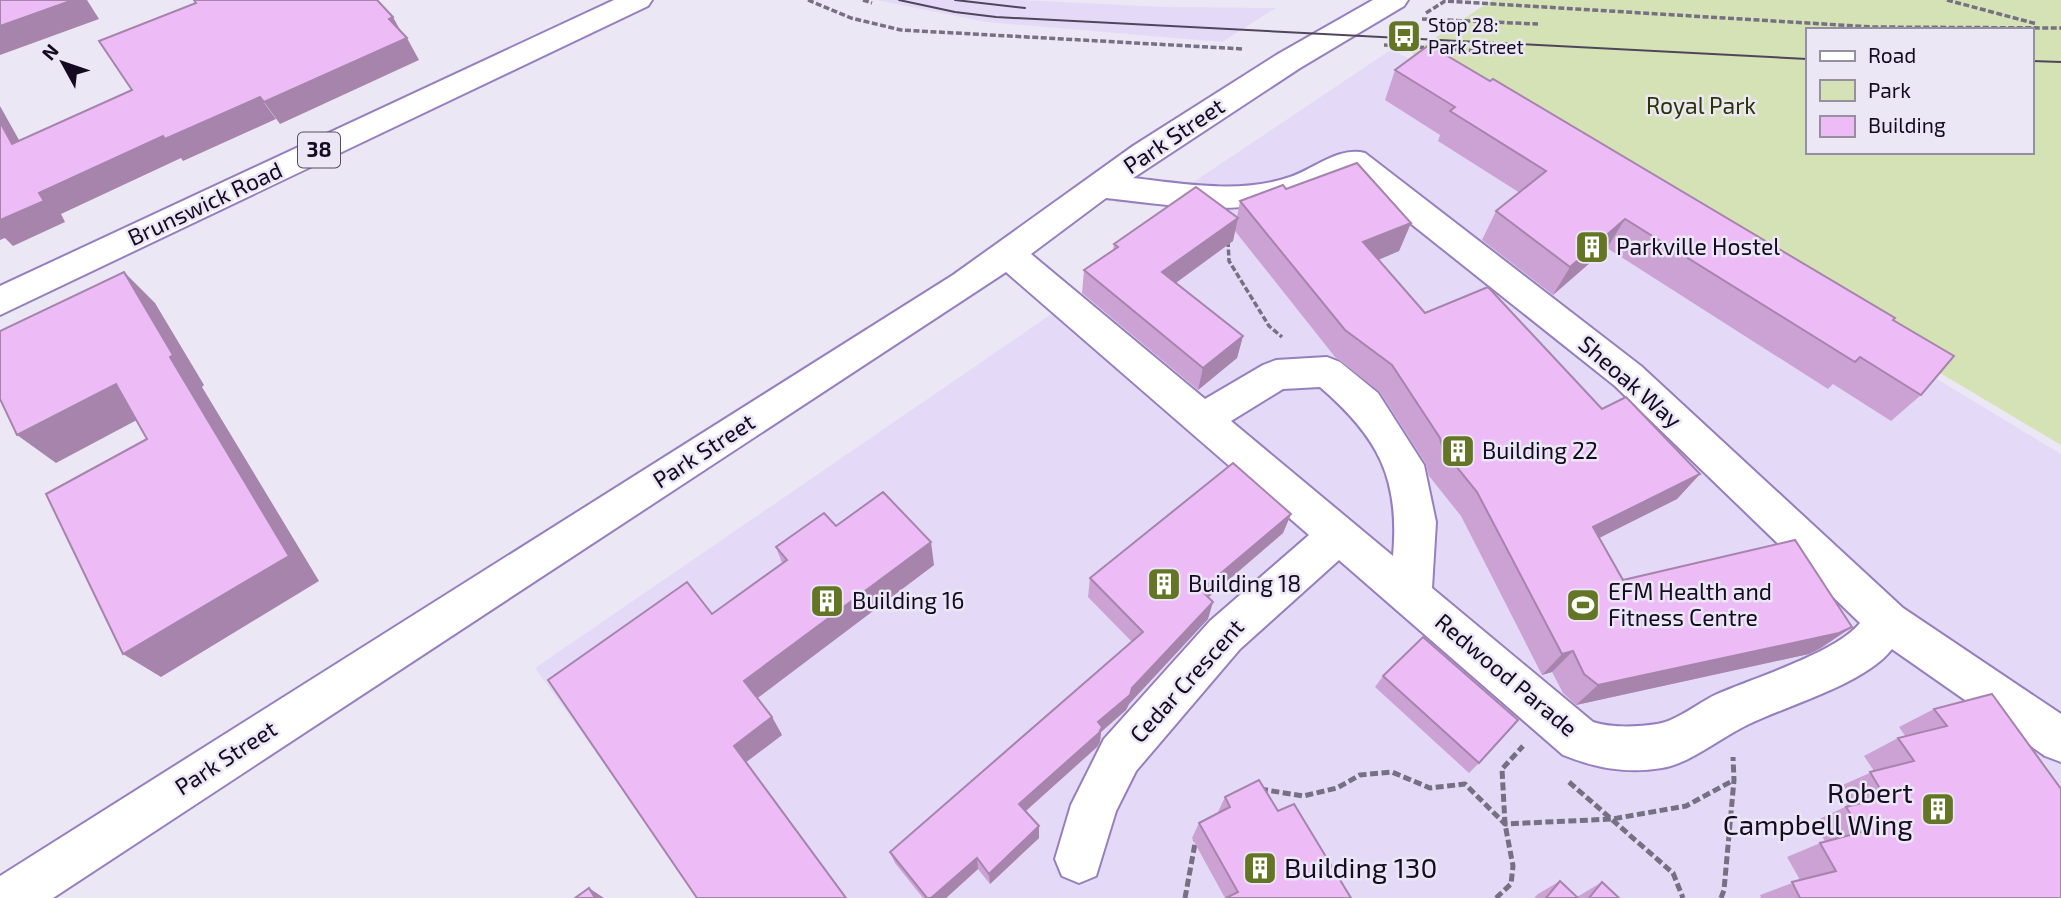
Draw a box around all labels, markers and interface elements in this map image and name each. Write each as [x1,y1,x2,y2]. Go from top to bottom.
place label: Stop 28: Park Street [1428,13,1524,58]
bus stop icon: Stop 28: Park Street [1385,17,1423,55]
north arrow [28,28,98,98]
legend [1806,28,2033,154]
text: N [36,39,63,64]
text: Road [1868,42,1916,67]
text: Park [1868,77,1911,102]
street label: Park Street [1118,91,1229,179]
park label: Royal Park [1646,91,1756,119]
text: Building [1868,112,1946,137]
road number: 38 [298,132,340,168]
street label: Brunswick Road [123,155,286,251]
building icon: Parkville Hostel [1573,228,1611,266]
place label: Parkville Hostel [1616,232,1780,260]
street label: Sheoak Way [1574,329,1688,433]
street label: Park Street [647,407,760,493]
building icon: Building 22 [1439,432,1477,470]
place label: Building 22 [1482,436,1598,464]
building icon: Building 18 [1145,565,1183,603]
place label: Building 18 [1188,569,1301,597]
place label: EFM Health and Fitness Centre [1608,577,1772,631]
building icon: Building 16 [808,582,846,620]
place label: Building 16 [852,586,964,614]
sports icon: EFM Health and Fitness Centre [1564,586,1602,624]
street label: Redwood Parade [1430,607,1583,742]
street label: Cedar Crescent [1123,613,1249,748]
street label: Park Street [169,714,282,800]
place label: Robert Campbell Wing [1723,775,1913,841]
building icon: Robert Campbell Wing [1919,790,1957,828]
building icon: Building 130 [1241,849,1279,887]
place label: Building 130 [1284,850,1437,884]

